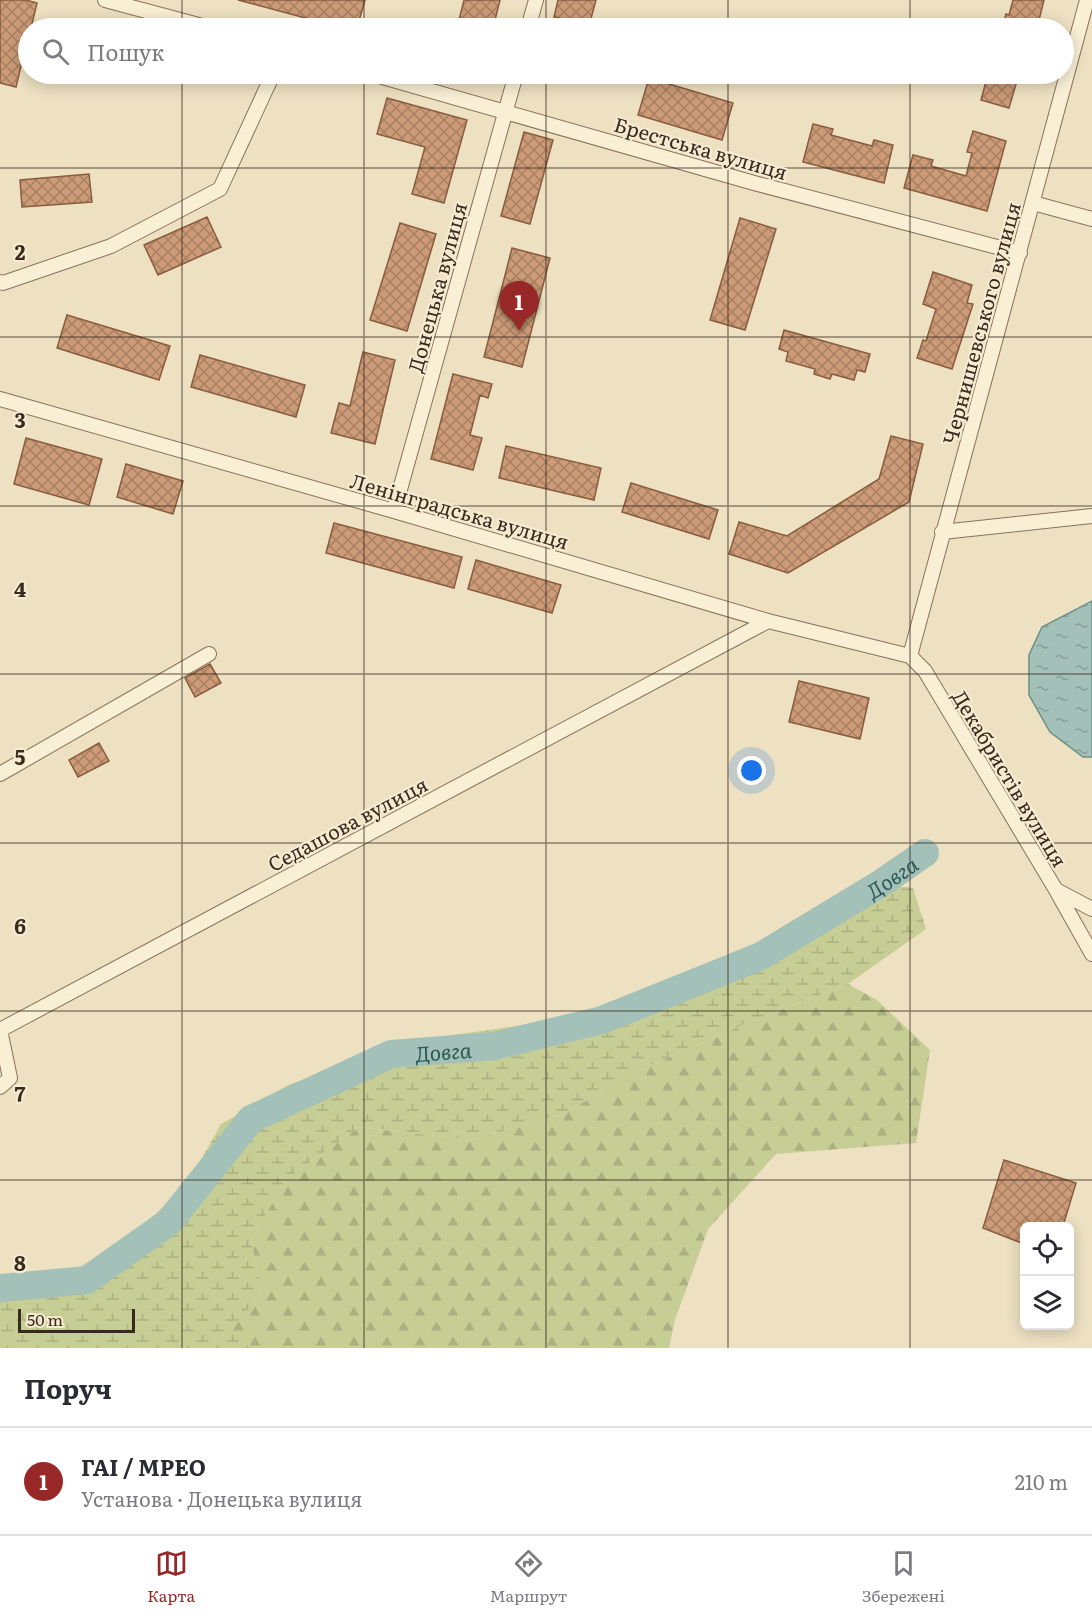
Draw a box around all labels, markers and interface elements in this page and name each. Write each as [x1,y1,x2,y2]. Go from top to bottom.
search box [18,18,1074,84]
icon: search [39,35,72,68]
text: Пошук [87,35,164,68]
street label: Брестська вулиця [611,108,791,186]
street label: Донецька вулиця [399,199,473,375]
street label: Чернишевського вулиця [933,199,1027,447]
text: 2 [15,236,26,266]
pin: 1 [500,282,538,331]
text: 3 [14,404,26,434]
street label: Ленінградська вулиця [347,464,573,556]
text: 4 [14,573,26,603]
street label: Декабристів вулиця [946,684,1076,872]
text: 5 [15,741,26,771]
your location [737,756,766,785]
street label: Седашова вулиця [262,768,432,878]
water label: Довга [859,848,923,905]
text: 6 [14,910,26,940]
water label: Довга [413,1032,473,1068]
text: 7 [15,1078,26,1108]
map controls [1020,1222,1074,1330]
button: locate [1020,1222,1074,1276]
text: 8 [14,1247,26,1277]
button: layers [1020,1276,1074,1330]
scale bar [18,1306,135,1334]
text: 50 m [27,1307,63,1331]
text: Поруч [24,1368,112,1407]
text: ГАІ / МРЕО [81,1450,206,1483]
text: 1 [39,1466,48,1496]
text: 210 m [1015,1466,1068,1496]
text: Установа · Донецька вулиця [81,1483,362,1513]
tab: Карта [147,1547,195,1607]
tab: Маршрут [490,1547,567,1607]
tab: Збережені [862,1547,945,1607]

